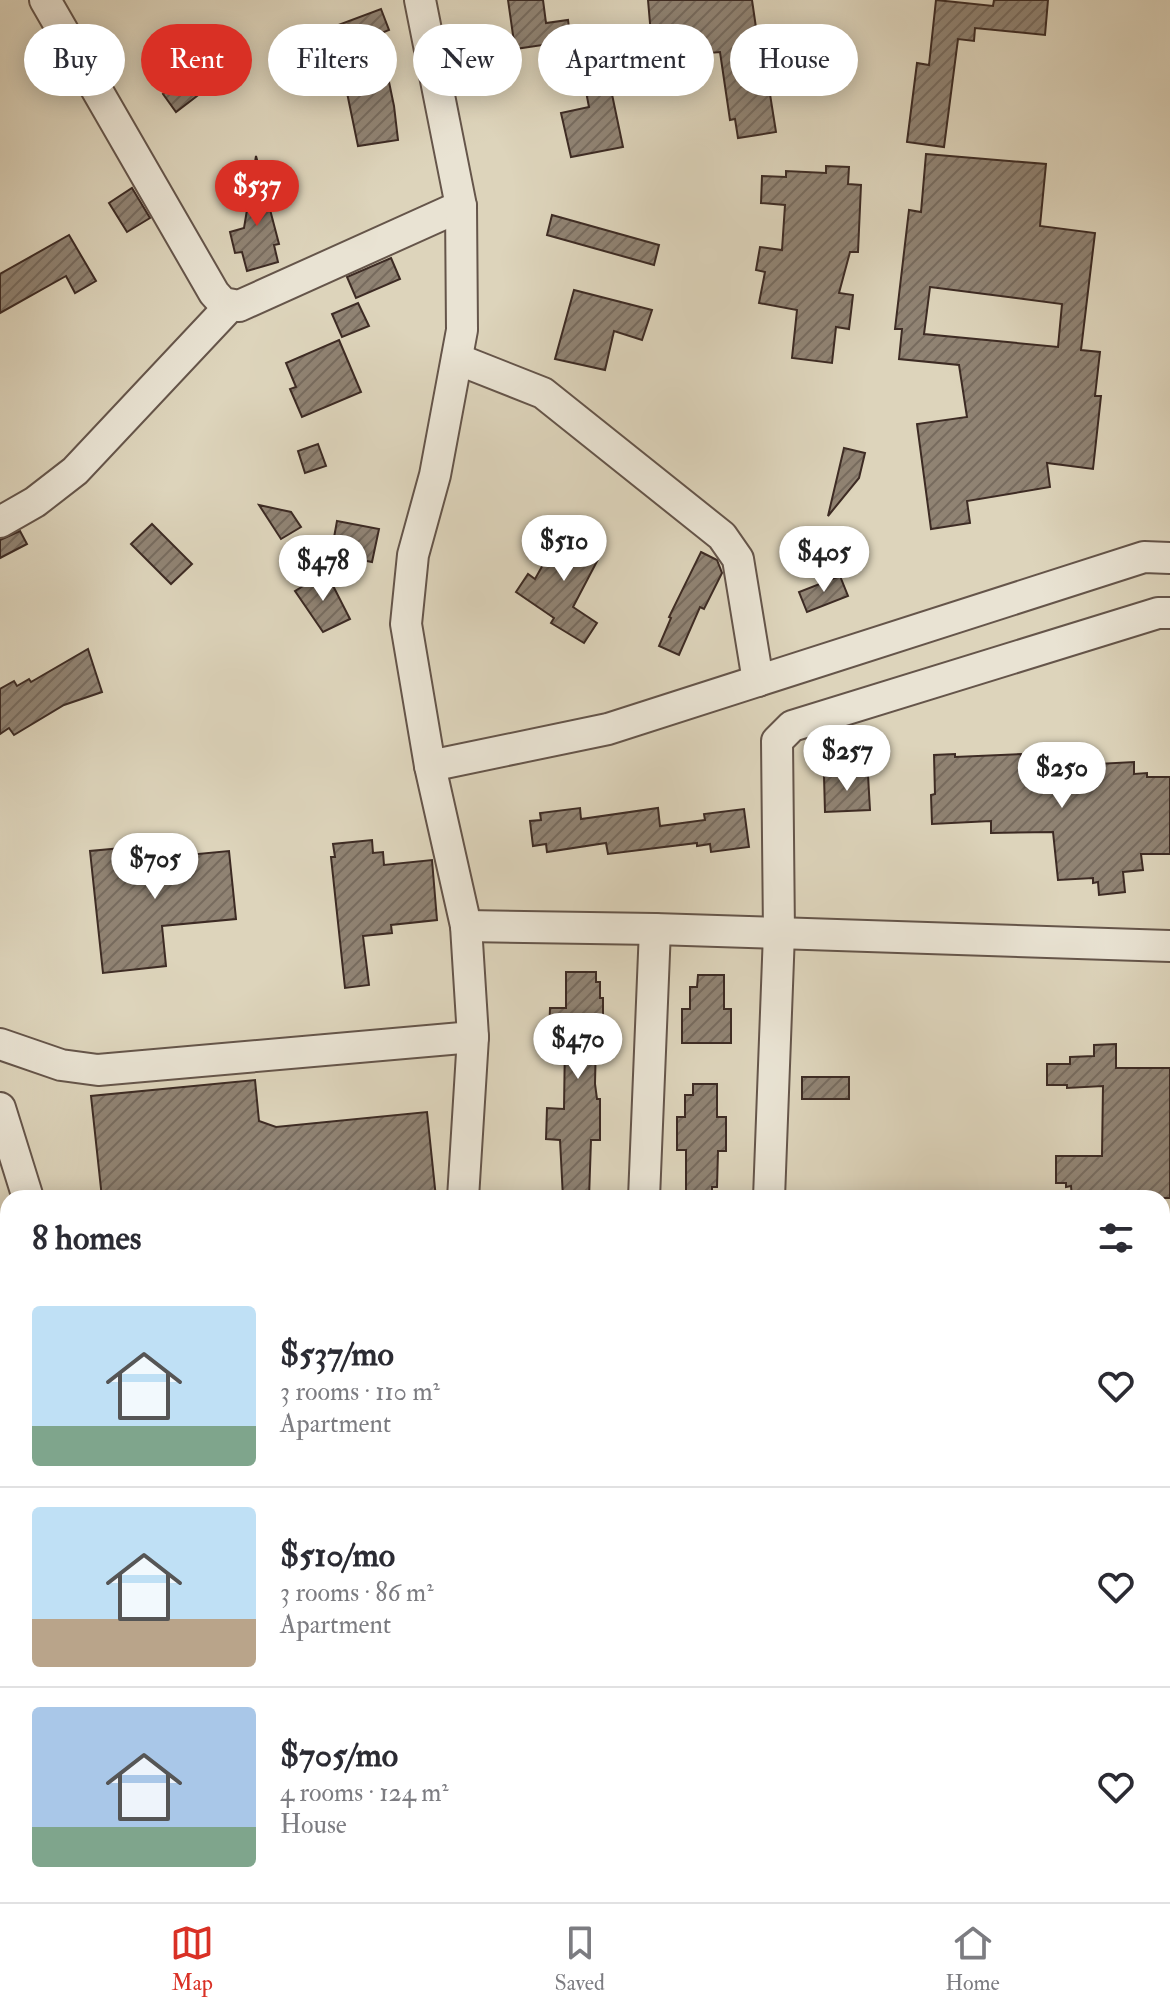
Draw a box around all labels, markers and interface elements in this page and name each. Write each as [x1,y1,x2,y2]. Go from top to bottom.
chip: Buy [24,24,125,96]
chip: Rent [141,24,252,96]
chip: Filters [268,24,397,96]
chip: New [413,24,522,96]
chip: Apartment [538,24,714,96]
chip: House [730,24,858,96]
pin: $537 [210,160,304,228]
text: $537 [233,170,281,202]
pin: $510 [517,515,611,583]
text: $510 [540,525,588,557]
pin: $405 [777,526,871,594]
pin: $478 [276,535,370,603]
text: $405 [797,536,851,568]
text: $478 [297,545,349,577]
pin: $257 [800,725,894,793]
text: $257 [821,735,873,767]
pin: $250 [1015,742,1109,810]
text: $250 [1036,752,1088,784]
pin: $705 [108,833,202,901]
text: $705 [129,843,181,875]
pin: $470 [531,1013,625,1081]
text: $470 [551,1023,605,1055]
icon: filters [1094,1216,1138,1260]
text: 8 homes [32,1217,141,1260]
text: $537/mo [280,1333,394,1376]
icon: home [96,1338,192,1434]
icon: heart [1094,1364,1138,1408]
text: 3 rooms · 110 m² [280,1376,440,1408]
text: Apartment [280,1408,391,1440]
text: $510/mo [280,1534,395,1577]
icon: home [96,1539,192,1635]
icon: heart [1094,1565,1138,1609]
text: 3 rooms · 86 m² [280,1577,434,1609]
text: Apartment [280,1609,391,1641]
text: $705/mo [280,1734,398,1777]
icon: home [96,1739,192,1835]
icon: heart [1094,1765,1138,1809]
text: 4 rooms · 124 m² [280,1777,449,1809]
text: House [280,1809,347,1841]
tab: Map [170,1921,214,1997]
tab: Saved [555,1921,605,1997]
tab: Home [945,1921,1000,1997]

